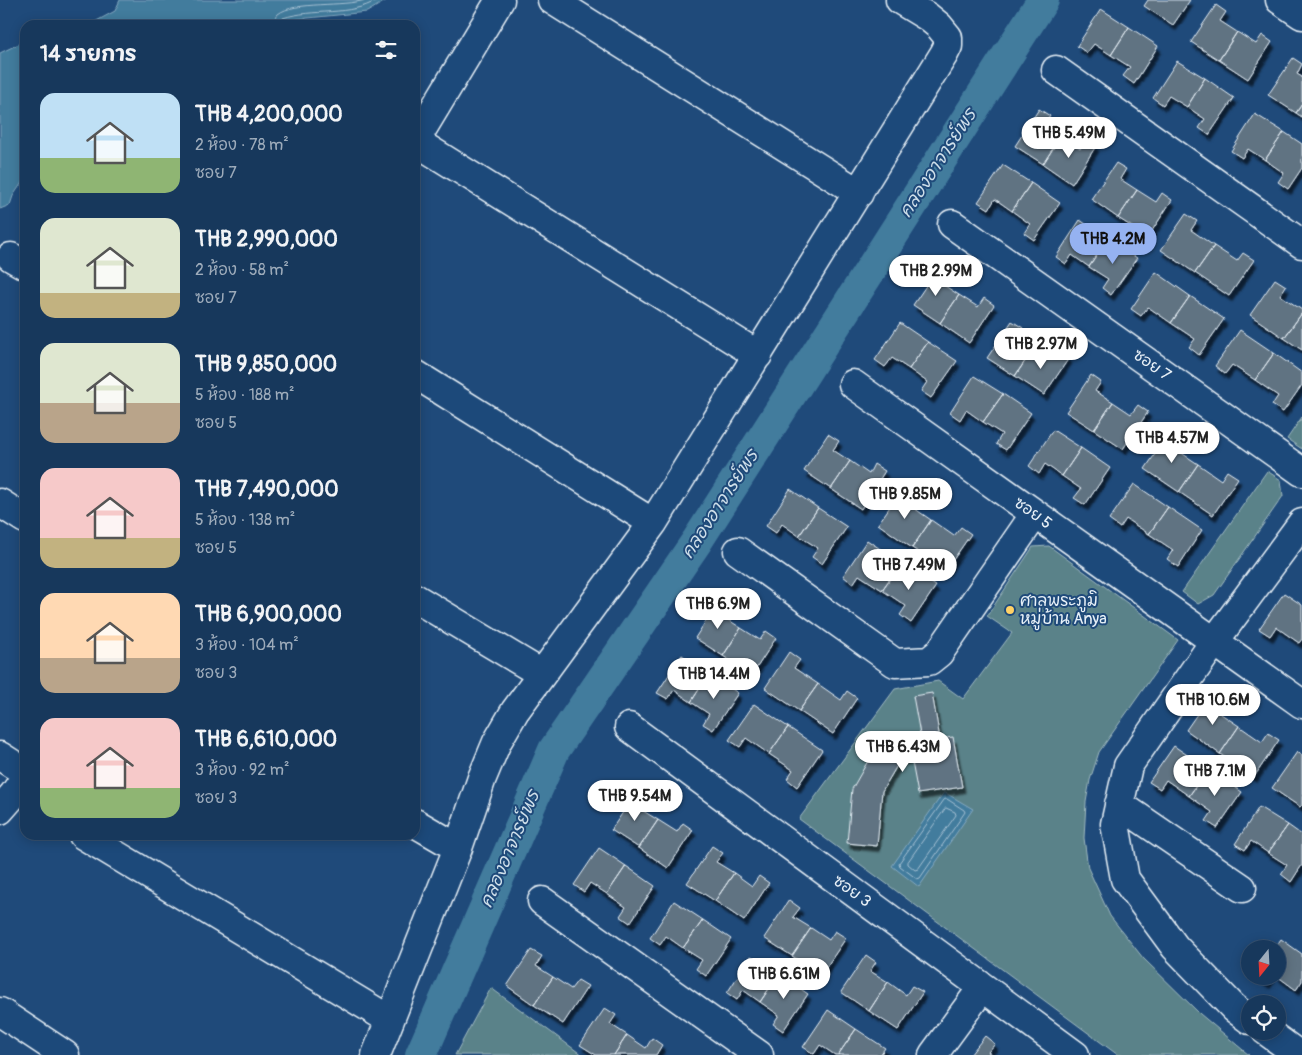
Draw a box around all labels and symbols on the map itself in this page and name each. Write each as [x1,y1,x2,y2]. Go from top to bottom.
water label: คลองอาจารย์พร [893,102,983,222]
pin: THB 5.49M [1012,116,1126,159]
pin: THB 4.2M [1061,222,1165,265]
pin: THB 2.99M [879,254,993,297]
pin: THB 2.97M [984,328,1098,370]
street label: ซอย 7 [1129,345,1175,385]
pin: THB 4.57M [1115,422,1229,464]
water label: คลองอาจารย์พร [675,443,765,563]
pin: THB 9.85M [848,478,962,520]
street label: ซอย 5 [1010,493,1056,533]
pin: THB 7.49M [852,548,966,591]
pin: THB 6.9M [666,588,770,630]
place label: ศาลพระภูมิ หมู่บ้าน Anya [1020,590,1107,631]
marker: ศาลพระภูมิ หมู่บ้าน Anya [1004,604,1016,616]
pin: THB 14.4M [657,658,771,700]
pin: THB 10.6M [1156,684,1270,726]
pin: THB 6.43M [846,730,960,773]
pin: THB 7.1M [1163,754,1267,797]
pin: THB 9.54M [578,780,692,822]
water label: คลองอาจารย์พร [474,784,546,911]
street label: ซอย 3 [829,870,875,912]
north arrow [1241,940,1286,985]
pin: THB 6.61M [727,958,841,1000]

